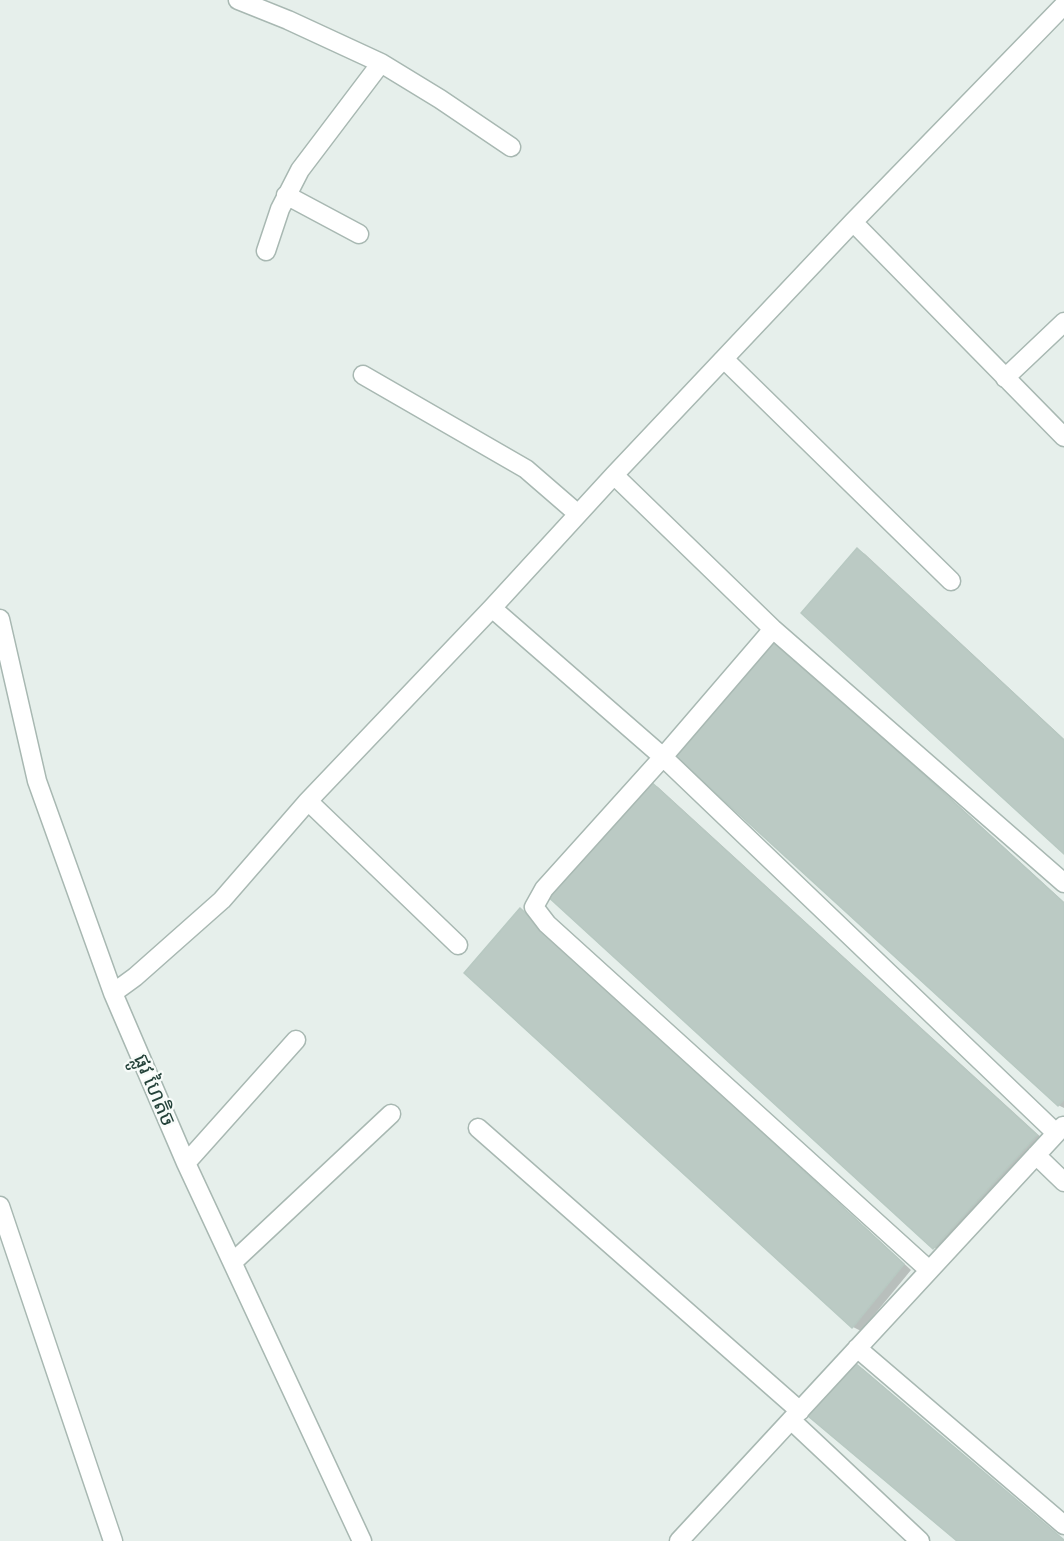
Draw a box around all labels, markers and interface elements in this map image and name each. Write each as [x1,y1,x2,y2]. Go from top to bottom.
street label: ផ្លូវ ហៃតិច [128,1050,182,1130]

